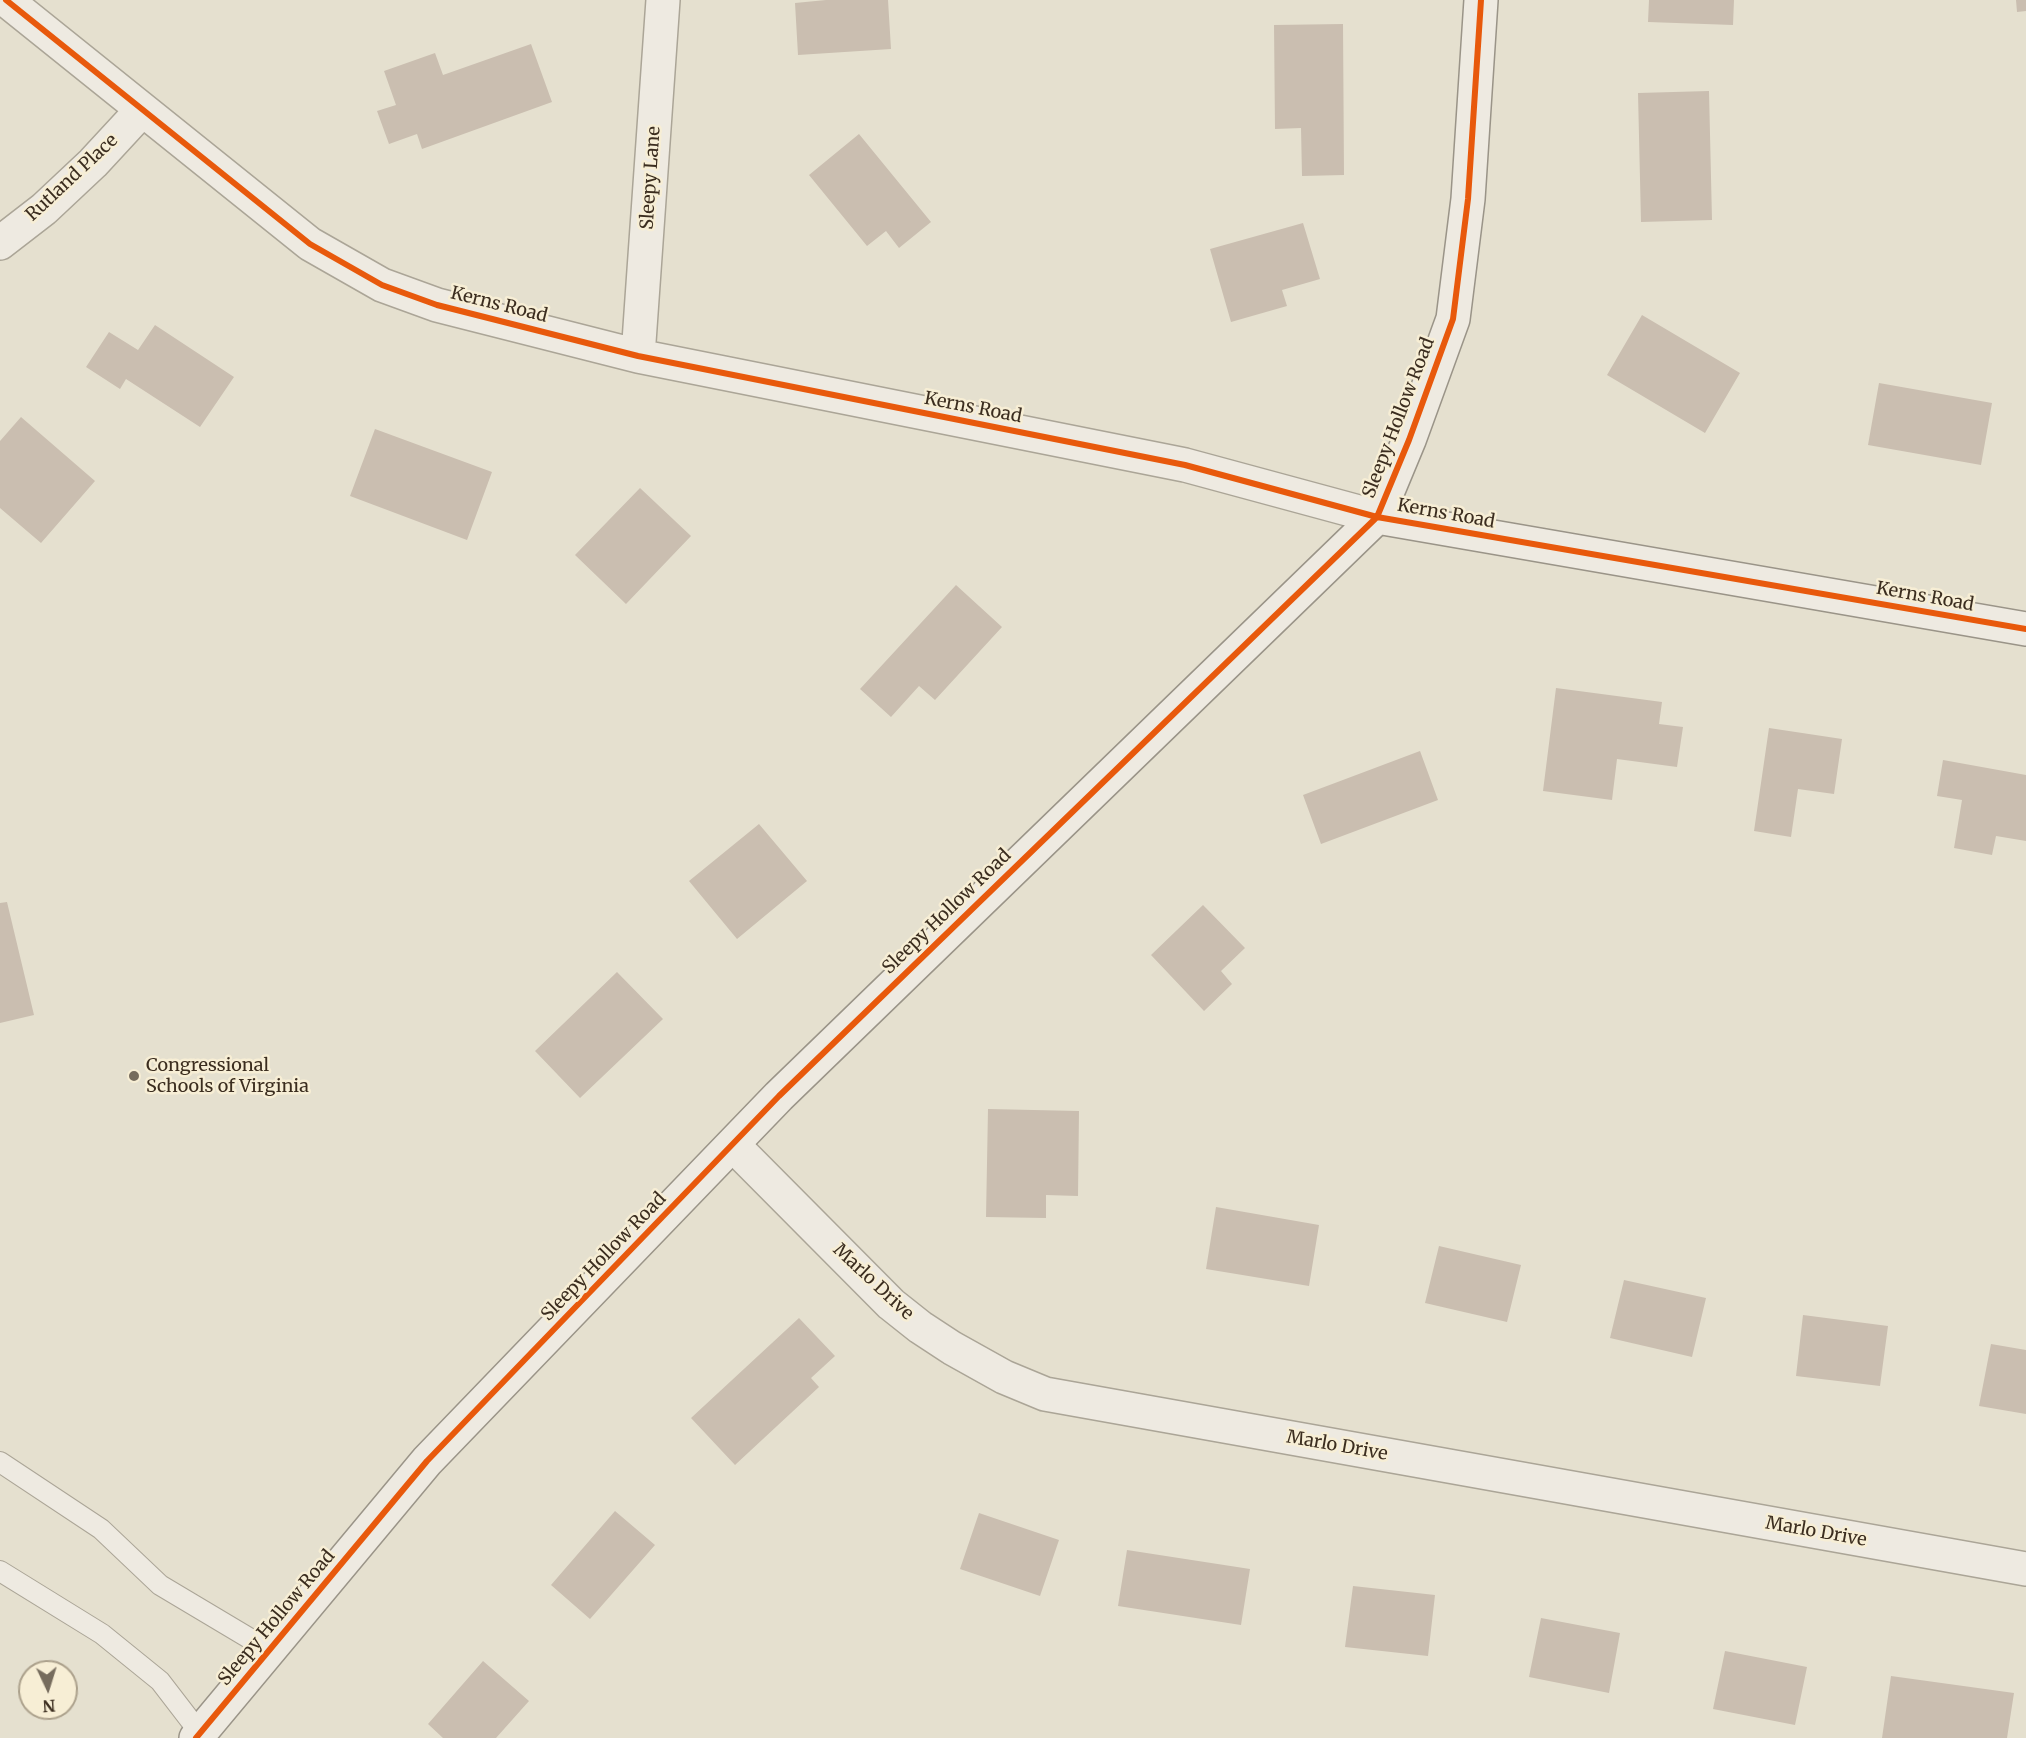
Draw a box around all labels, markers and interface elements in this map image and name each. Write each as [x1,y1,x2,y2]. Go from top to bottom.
street label: Sleepy Lane [637,126,665,230]
street label: Rutland Place [22,130,122,226]
street label: Kerns Road [448,283,550,327]
street label: Sleepy Hollow Road [1358,335,1440,501]
street label: Kerns Road [922,388,1024,428]
street label: Kerns Road [1395,495,1497,533]
street label: Kerns Road [1874,578,1976,616]
street label: Sleepy Hollow Road [878,845,1016,979]
place label: Congressional Schools of Virginia [146,1055,309,1098]
marker: Congressional Schools of Virginia [127,1069,141,1083]
street label: Sleepy Hollow Road [537,1188,671,1326]
street label: Marlo Drive [828,1239,918,1325]
street label: Marlo Drive [1285,1426,1389,1466]
street label: Marlo Drive [1764,1512,1868,1552]
street label: Sleepy Hollow Road [214,1546,340,1690]
north arrow [18,1660,78,1720]
text: N [42,1696,56,1716]

